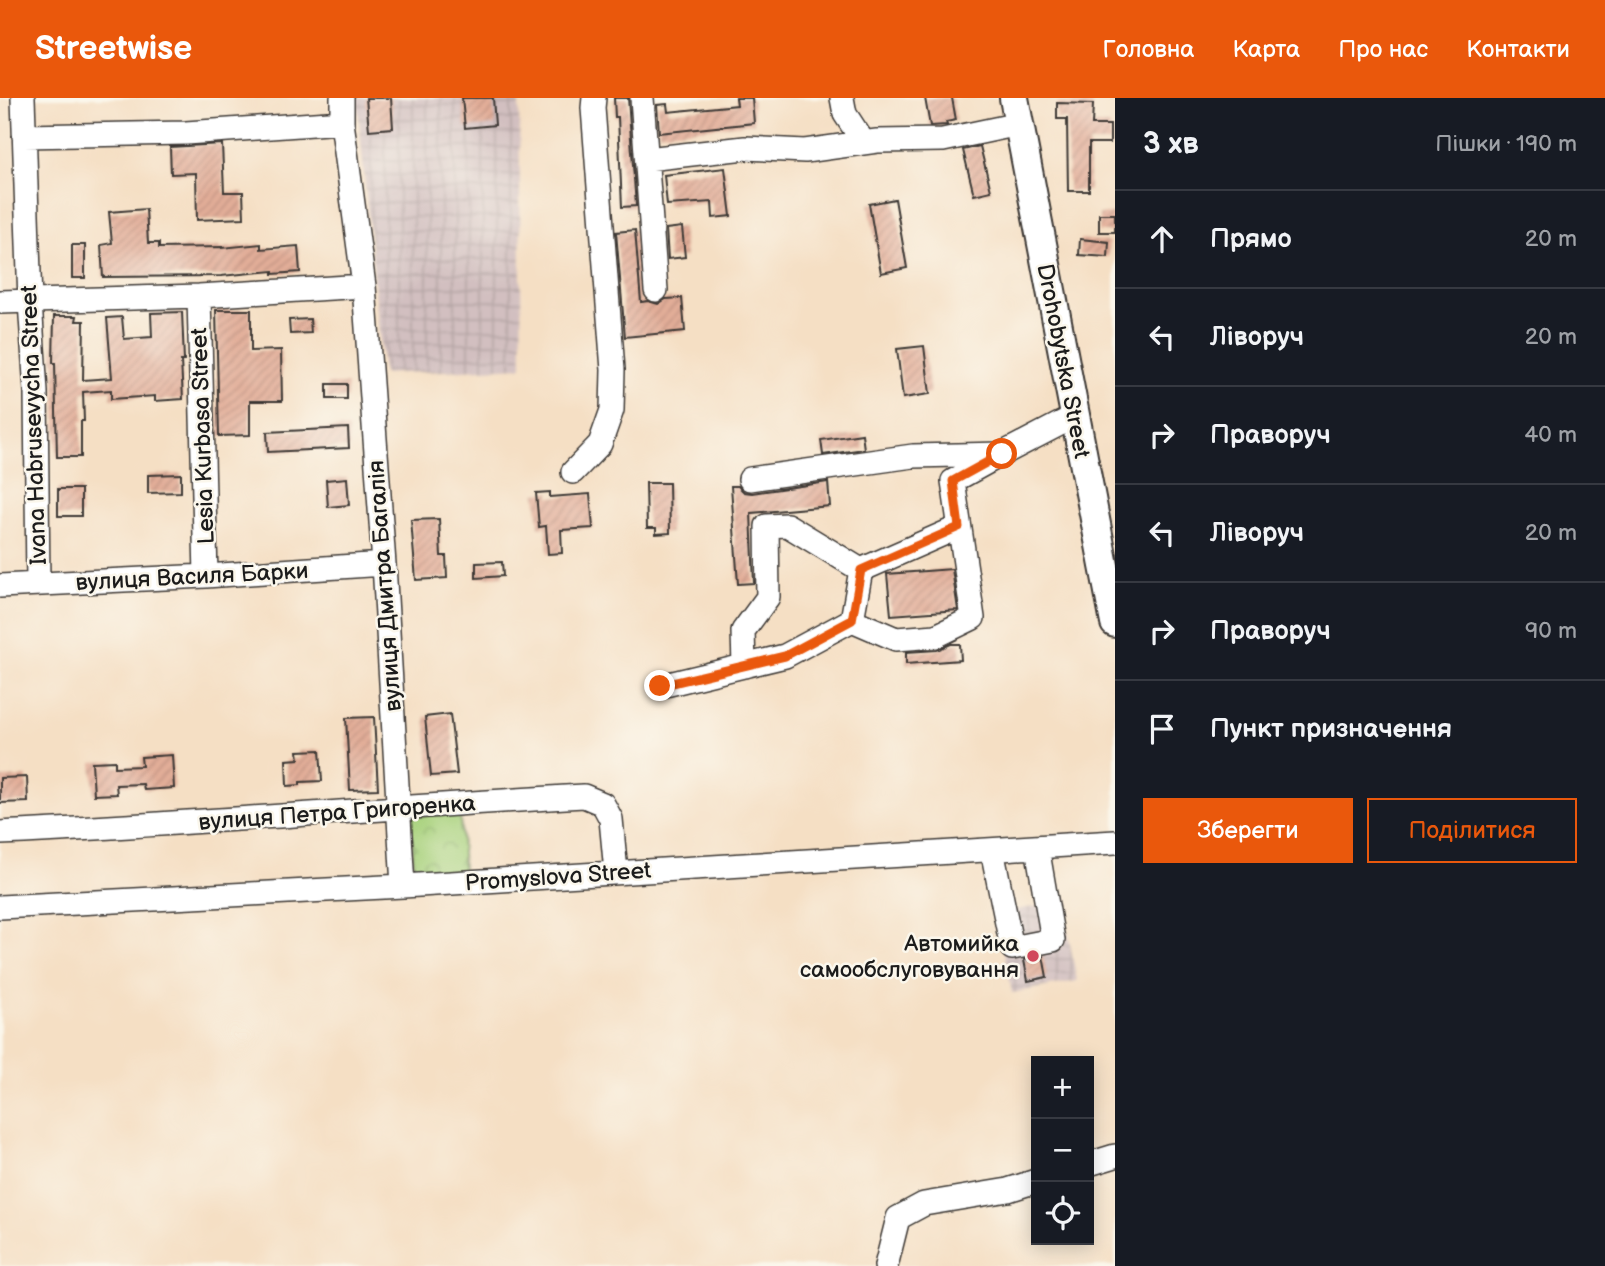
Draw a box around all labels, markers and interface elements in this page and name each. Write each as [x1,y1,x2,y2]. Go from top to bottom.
text: Streetwise [35,29,192,69]
text: Головна [1103,35,1195,64]
text: Карта [1233,35,1300,64]
text: Про нас [1338,35,1428,64]
text: Контакти [1466,35,1570,64]
text: 3 хв [1143,126,1199,162]
text: Пішки · 190 m [1435,130,1577,158]
icon: ahead [1143,220,1181,258]
text: Прямо [1210,224,1292,255]
text: 20 m [1525,225,1577,253]
street label: Drohobytska Street [1030,262,1096,461]
street label: Ivana Habrusevycha Street [15,284,53,565]
icon: left [1143,318,1181,356]
text: Ліворуч [1210,322,1304,353]
text: 20 m [1525,323,1577,351]
street label: Lesia Kurbasa Street [185,327,221,545]
icon: right [1143,416,1181,454]
text: Праворуч [1210,420,1331,451]
text: 40 m [1524,421,1577,449]
route start [986,438,1017,469]
street label: вулиця Дмитра Багалія [362,459,408,713]
icon: left [1143,514,1181,552]
text: Ліворуч [1210,518,1304,549]
text: 20 m [1525,519,1577,547]
street label: вулиця Василя Барки [75,557,309,597]
icon: right [1143,612,1181,650]
text: Праворуч [1210,616,1331,647]
text: 90 m [1525,617,1577,645]
route end [644,670,675,701]
icon: arrive [1143,710,1181,748]
text: Пункт призначення [1210,714,1452,745]
street label: вулиця Петра Григоренка [198,789,477,837]
button: Зберегти [1143,798,1353,863]
button: Поділитися [1367,798,1577,863]
street label: Promyslova Street [464,857,652,897]
place label: Автомийка самообслуговування [800,930,1019,984]
marker: Автомийка самообслуговування [1025,948,1041,964]
map controls [1031,1056,1094,1245]
button: + [1031,1056,1094,1119]
button: − [1031,1119,1094,1182]
button: locate [1031,1182,1094,1245]

